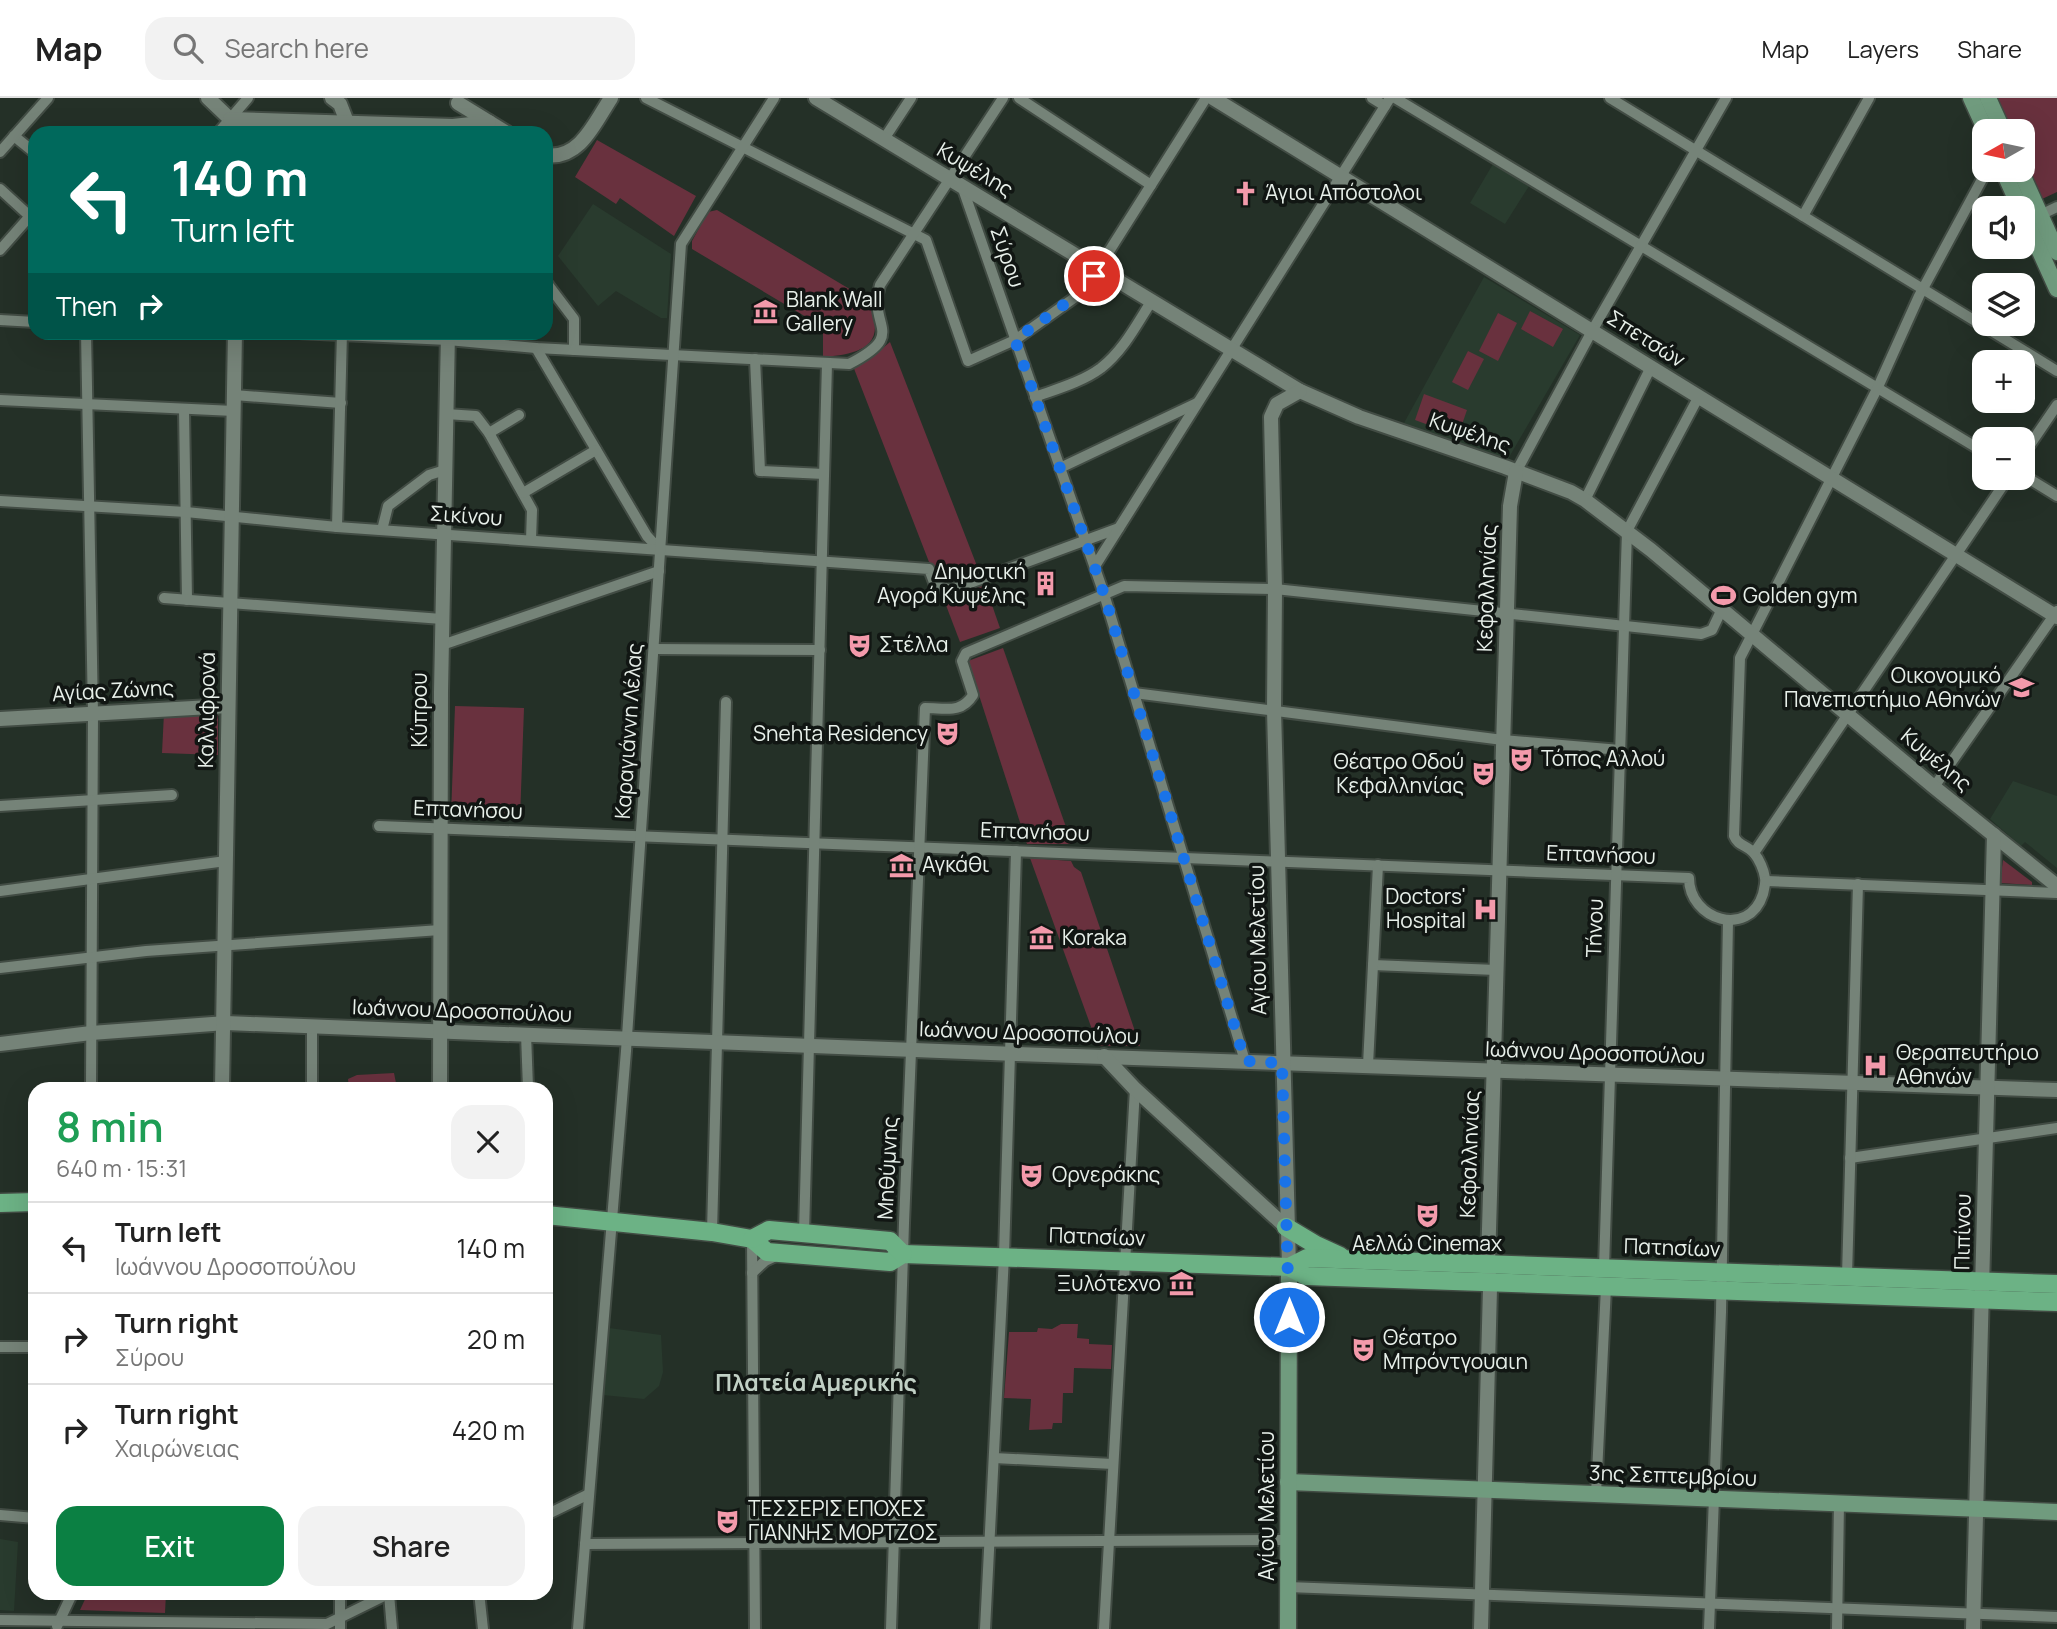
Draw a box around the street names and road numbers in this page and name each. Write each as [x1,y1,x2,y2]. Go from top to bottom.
street label: Κυψέλης [932,135,1019,203]
street label: Σύρου [984,222,1031,291]
street label: Σπετσών [1602,303,1691,373]
street label: Κυψέλης [1426,405,1515,459]
street label: Σικίνου [429,498,503,532]
street label: Κεφαλληνίας [1470,524,1502,652]
street label: Καραγιάννη Λέλας [608,642,648,820]
street label: Καλλιφρονά [191,652,221,768]
street label: Αγίας Ζώνης [51,673,175,707]
street label: Κύπρου [405,673,433,747]
street label: Κυψέλης [1895,721,1978,797]
street label: Επτανήσου [413,793,523,825]
street label: Επτανήσου [980,815,1090,847]
street label: Επτανήσου [1546,838,1656,870]
street label: Αγίου Μελετίου [1242,865,1272,1015]
street label: Τήνου [1579,898,1609,958]
street label: Ιωάννου Δροσοπούλου [352,992,573,1028]
street label: Ιωάννου Δροσοπούλου [919,1014,1140,1050]
street label: Ιωάννου Δροσοπούλου [1485,1034,1706,1070]
street label: Κεφαλληνίας [1453,1090,1485,1218]
street label: Μηθύμνης [870,1116,904,1220]
street label: Πιπίνου [1947,1194,1977,1270]
street label: Πατησίων [1048,1220,1146,1252]
street label: Πατησίων [1623,1231,1721,1263]
street label: Αγίου Μελετίου [1252,1431,1280,1581]
street label: 3ης Σεπτεμβρίου [1589,1458,1757,1492]

